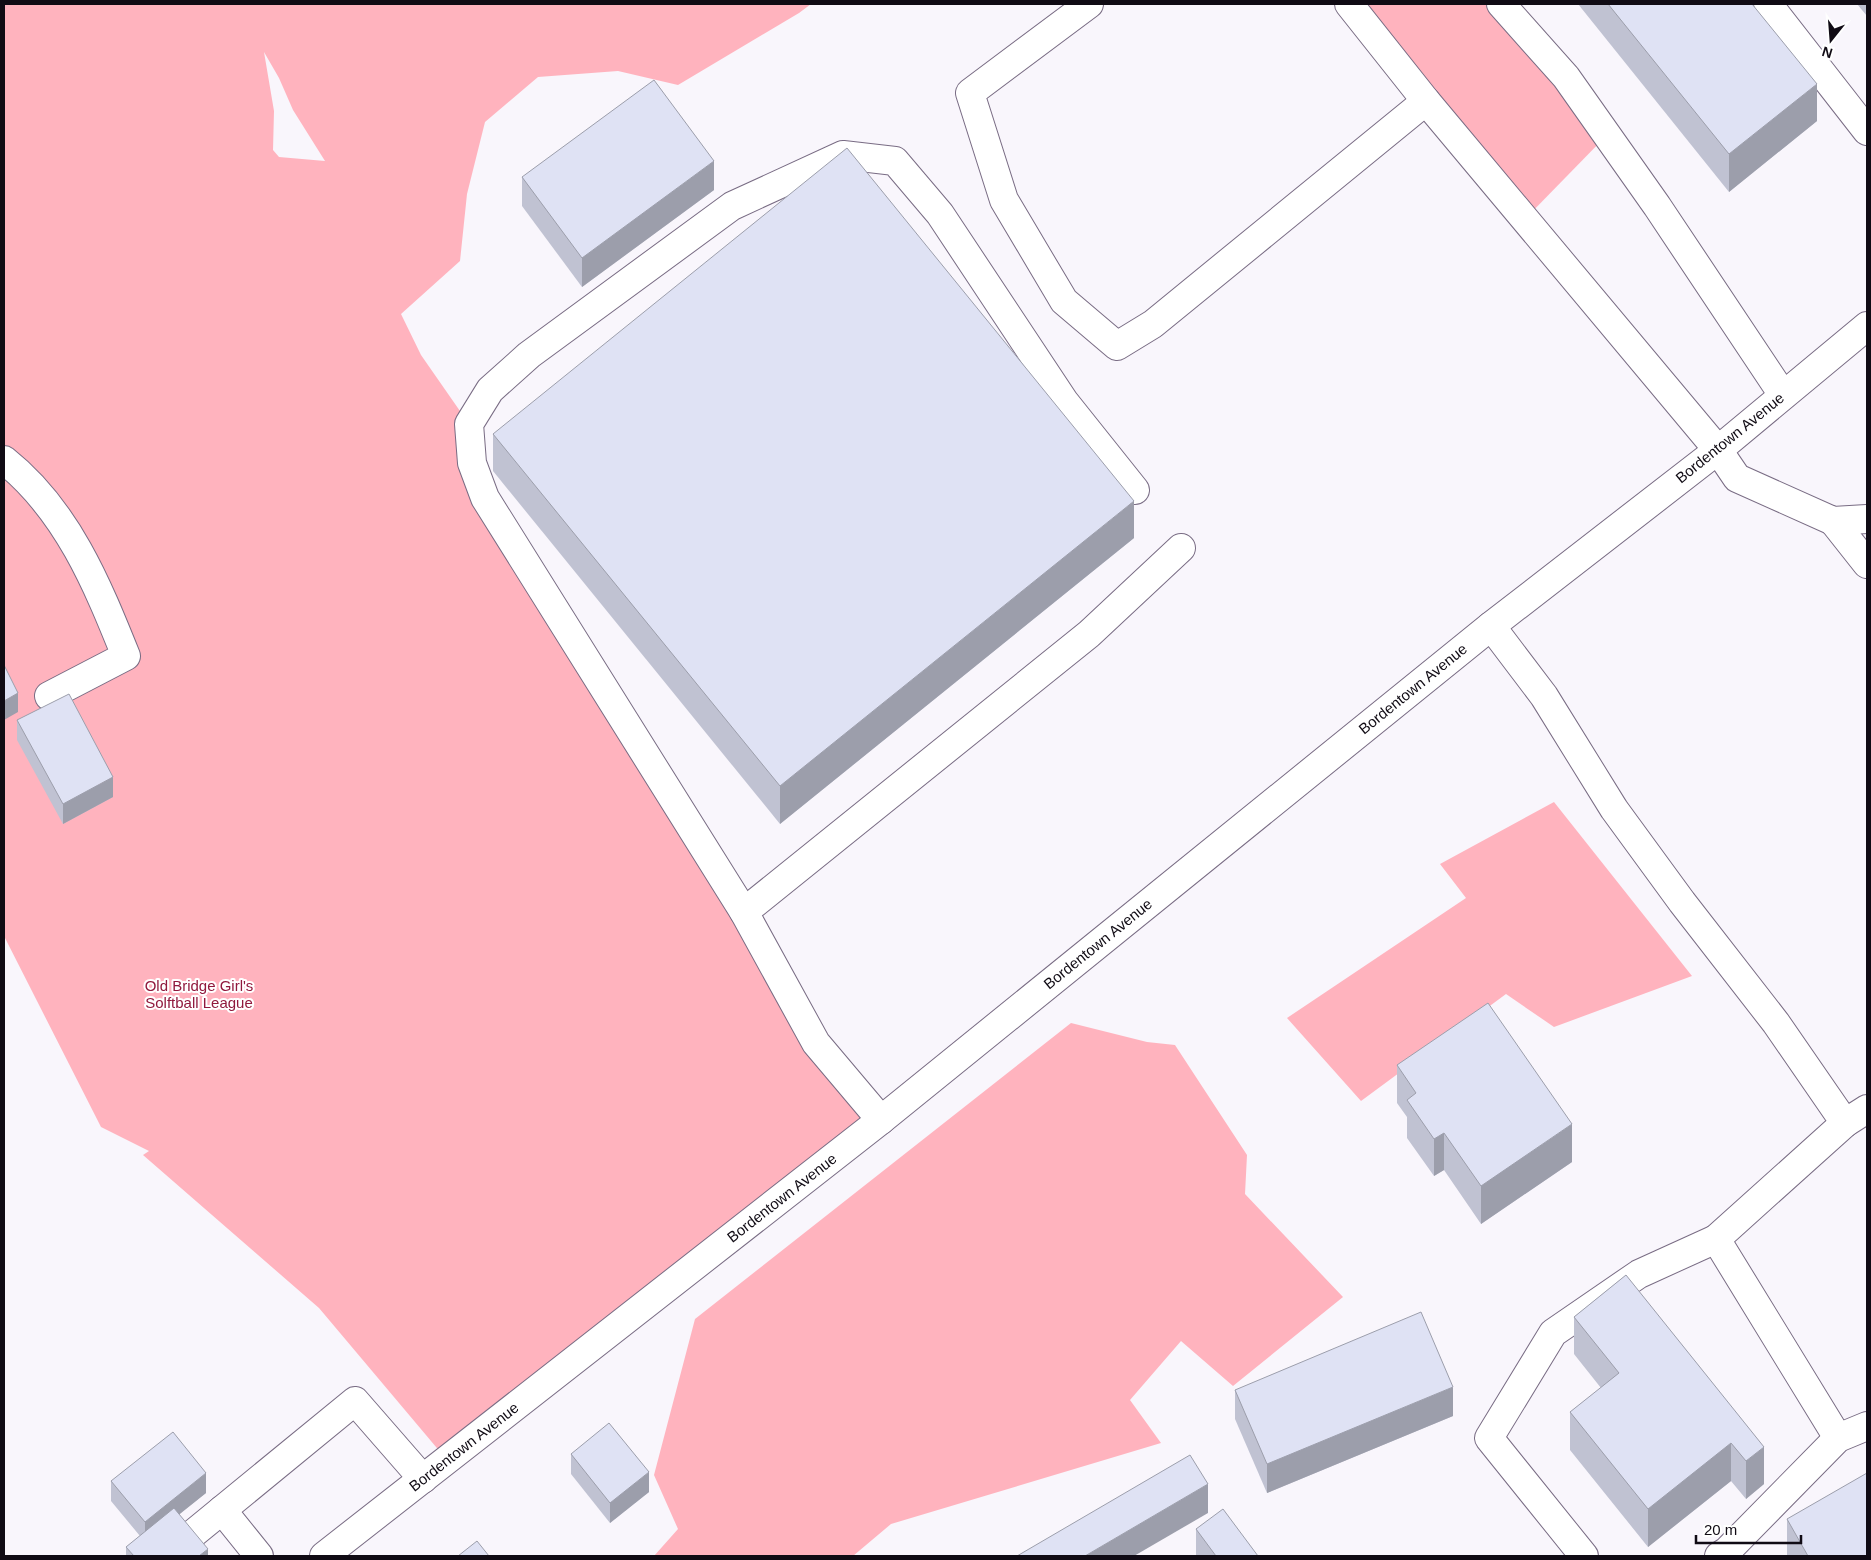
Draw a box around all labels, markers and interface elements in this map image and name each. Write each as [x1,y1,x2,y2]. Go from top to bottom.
north arrow [1806,15,1856,65]
text: N [1820,43,1834,62]
street label: Bordentown Avenue [1672,389,1787,486]
street label: Bordentown Avenue [1355,640,1470,737]
street label: Bordentown Avenue [1040,895,1155,992]
park label: Old Bridge Girl's Solftball League [145,977,253,1011]
street label: Bordentown Avenue [724,1150,840,1246]
street label: Bordentown Avenue [406,1399,522,1495]
scale bar [1696,1512,1801,1544]
text: 20 m [1704,1521,1737,1538]

